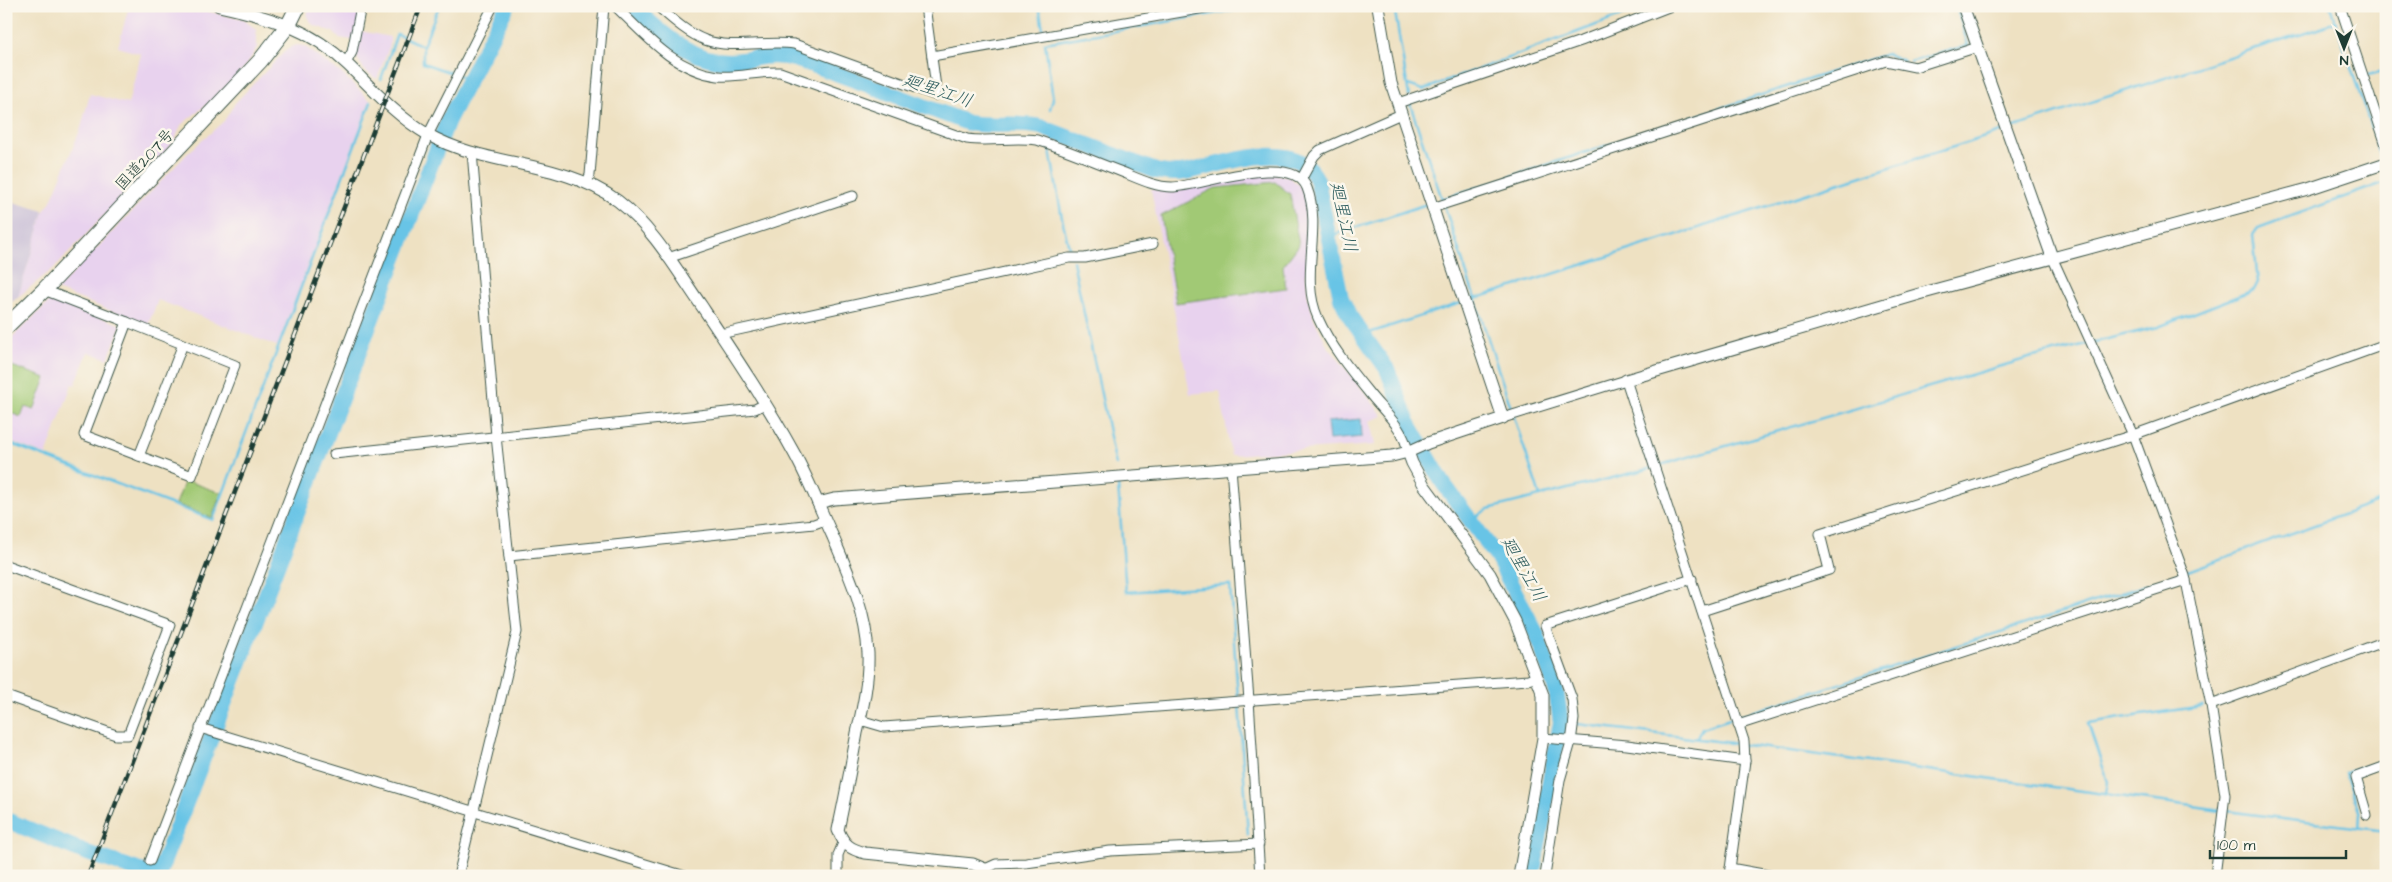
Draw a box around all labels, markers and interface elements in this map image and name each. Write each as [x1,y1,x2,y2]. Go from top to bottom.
north arrow [2320,22,2370,72]
text: N [2339,50,2348,70]
water label: 廻里江川 [900,67,976,114]
street label: 国道207号 [110,124,179,195]
water label: 廻里江川 [1324,179,1363,255]
water label: 廻里江川 [1495,532,1552,607]
scale bar [2210,827,2346,859]
text: 100 m [2217,835,2256,856]

